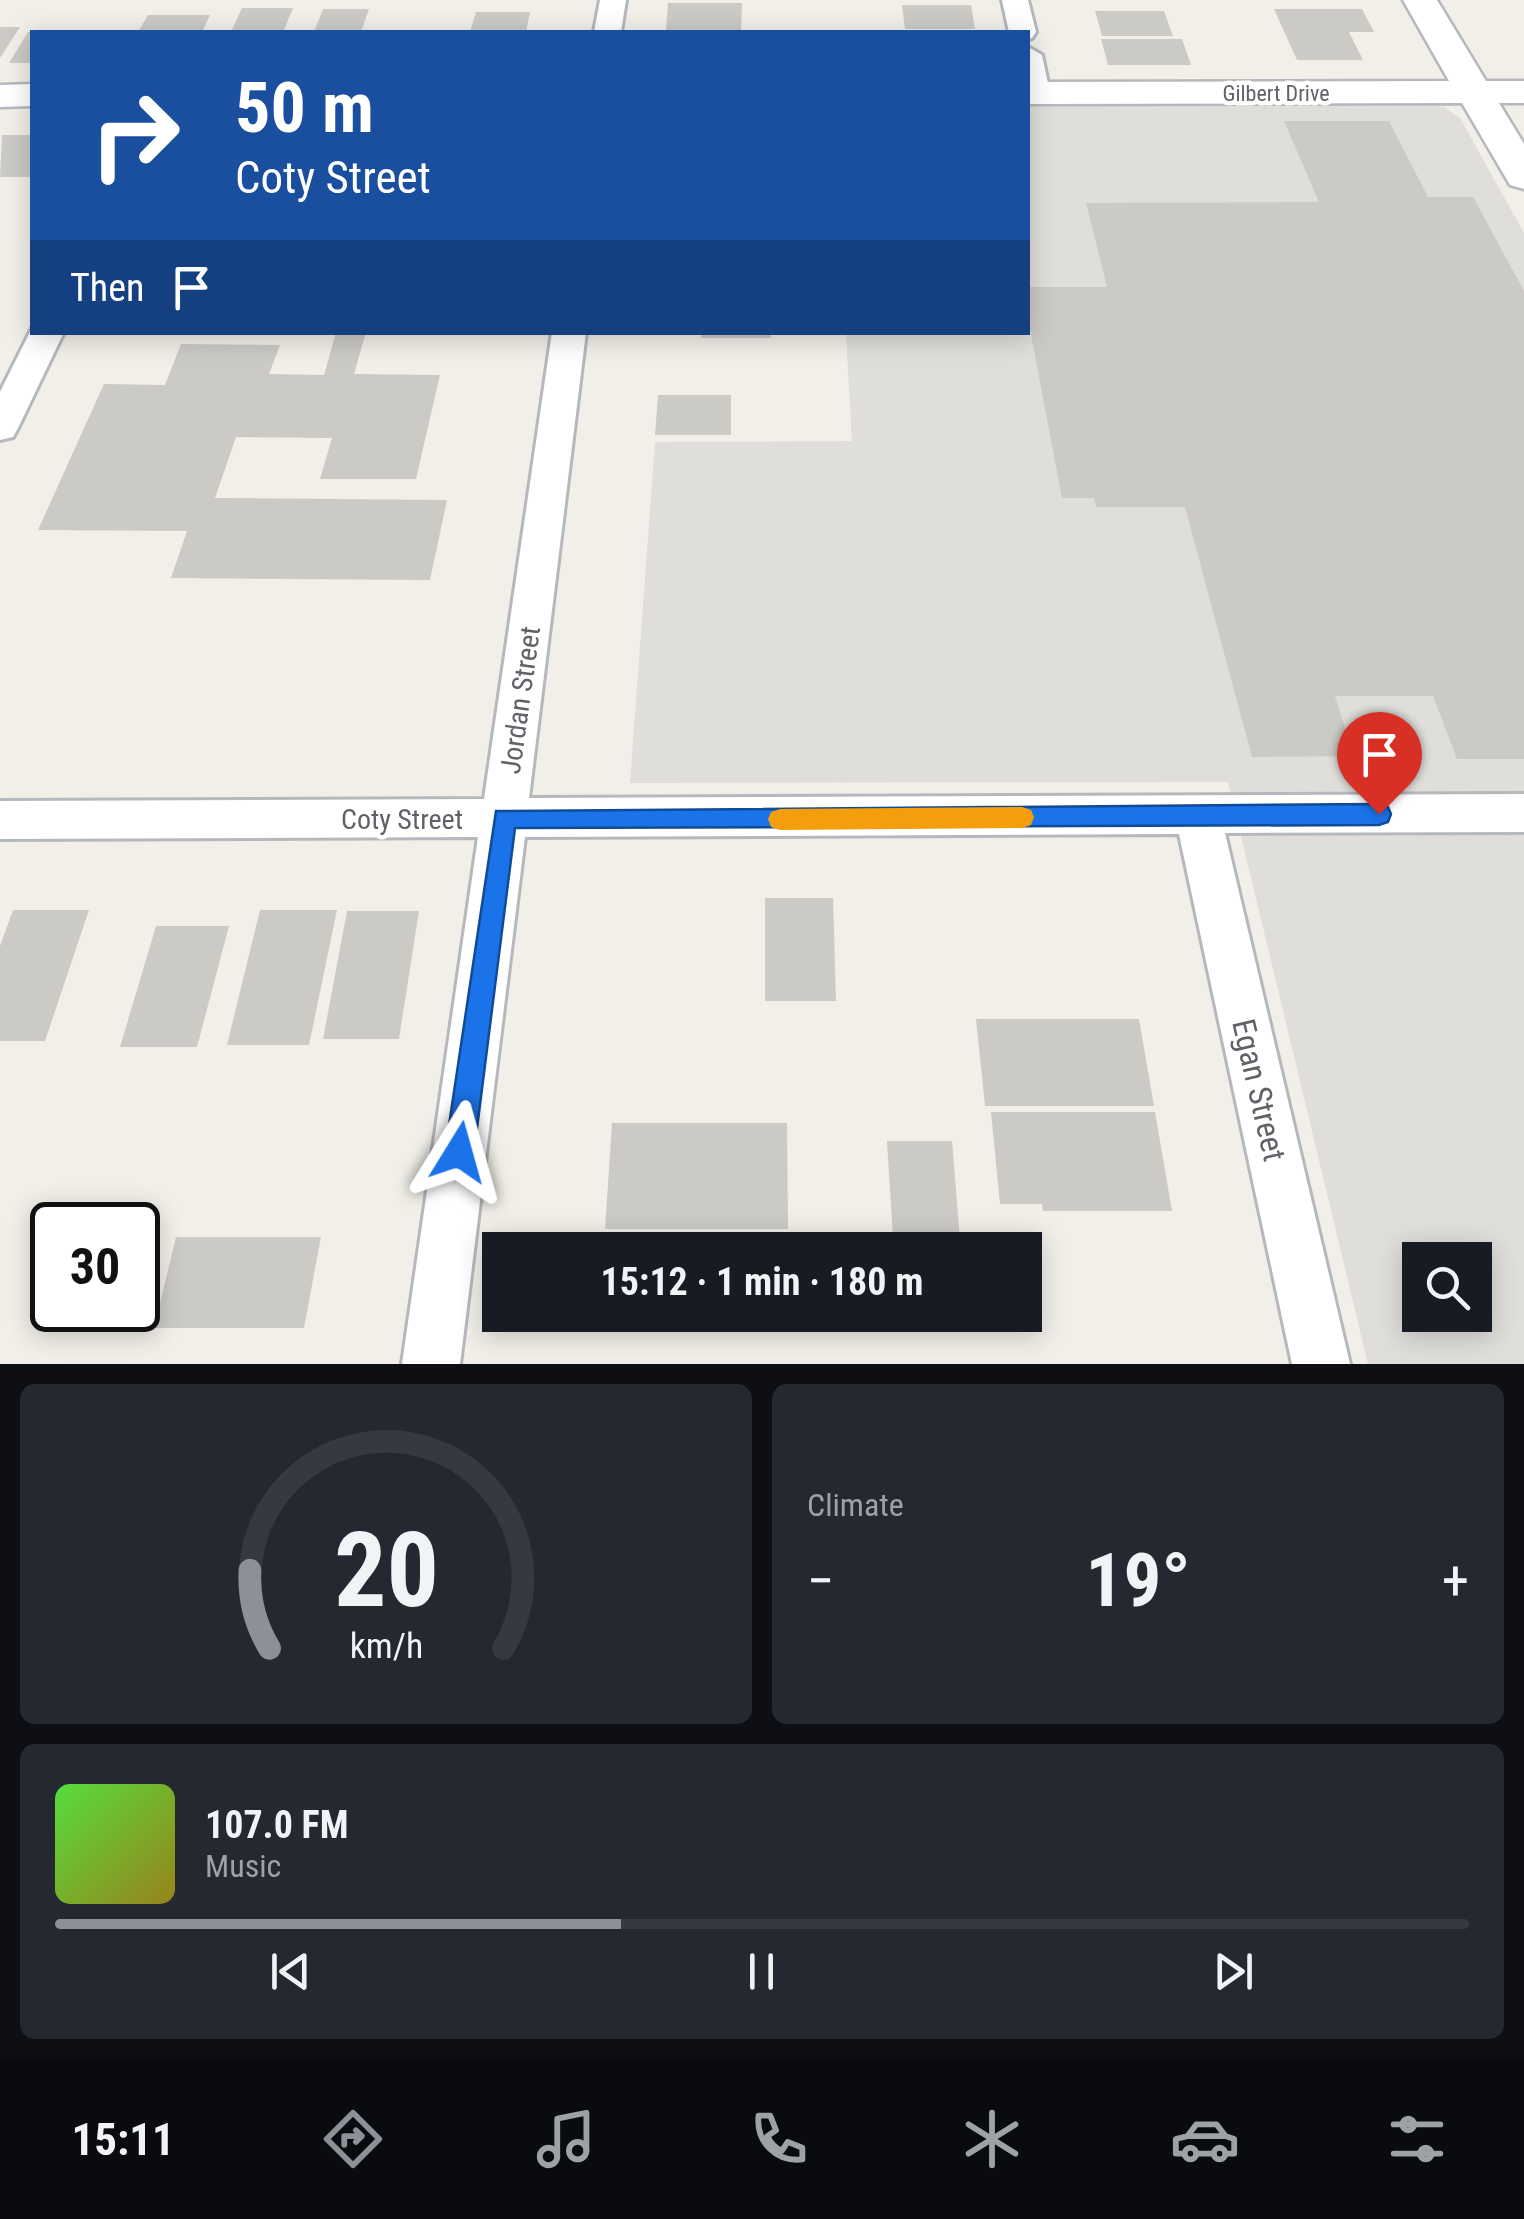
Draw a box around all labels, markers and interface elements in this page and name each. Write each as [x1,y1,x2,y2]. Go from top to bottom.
text: 50 m [235,67,374,149]
icon: right [70,70,200,200]
street label: Gilbert Drive [1223,81,1329,106]
text: Coty Street [235,151,431,204]
icon: arrive [164,260,219,315]
text: Then [70,266,144,310]
street label: Jordan Street [494,624,547,776]
pin [1337,712,1422,815]
icon: arrive [1352,727,1407,782]
street label: Coty Street [341,803,463,836]
street label: Egan Street [1224,1015,1294,1165]
position arrow [407,1100,511,1204]
speed limit sign: 30 [30,1202,160,1332]
map controls [1402,1242,1492,1332]
button: search [1402,1242,1492,1332]
text: 15:12 · 1 min · 180 m [601,1260,923,1304]
text: Climate [807,1486,904,1524]
text: 20 [333,1510,439,1631]
text: 19° [1086,1536,1191,1624]
text: − [807,1549,835,1613]
text: + [1442,1549,1469,1613]
text: km/h [349,1625,423,1667]
text: 107.0 FM [205,1803,349,1847]
text: Music [205,1847,281,1885]
icon: previous [263,1944,318,1999]
icon: pause [734,1944,789,1999]
icon: next [1206,1944,1261,1999]
icon: directions [318,2104,388,2174]
icon: music [531,2104,601,2174]
icon: phone [744,2104,814,2174]
icon: climate [957,2104,1027,2174]
icon: car [1170,2104,1240,2174]
icon: filters [1382,2104,1452,2174]
text: 15:11 [71,2113,175,2166]

